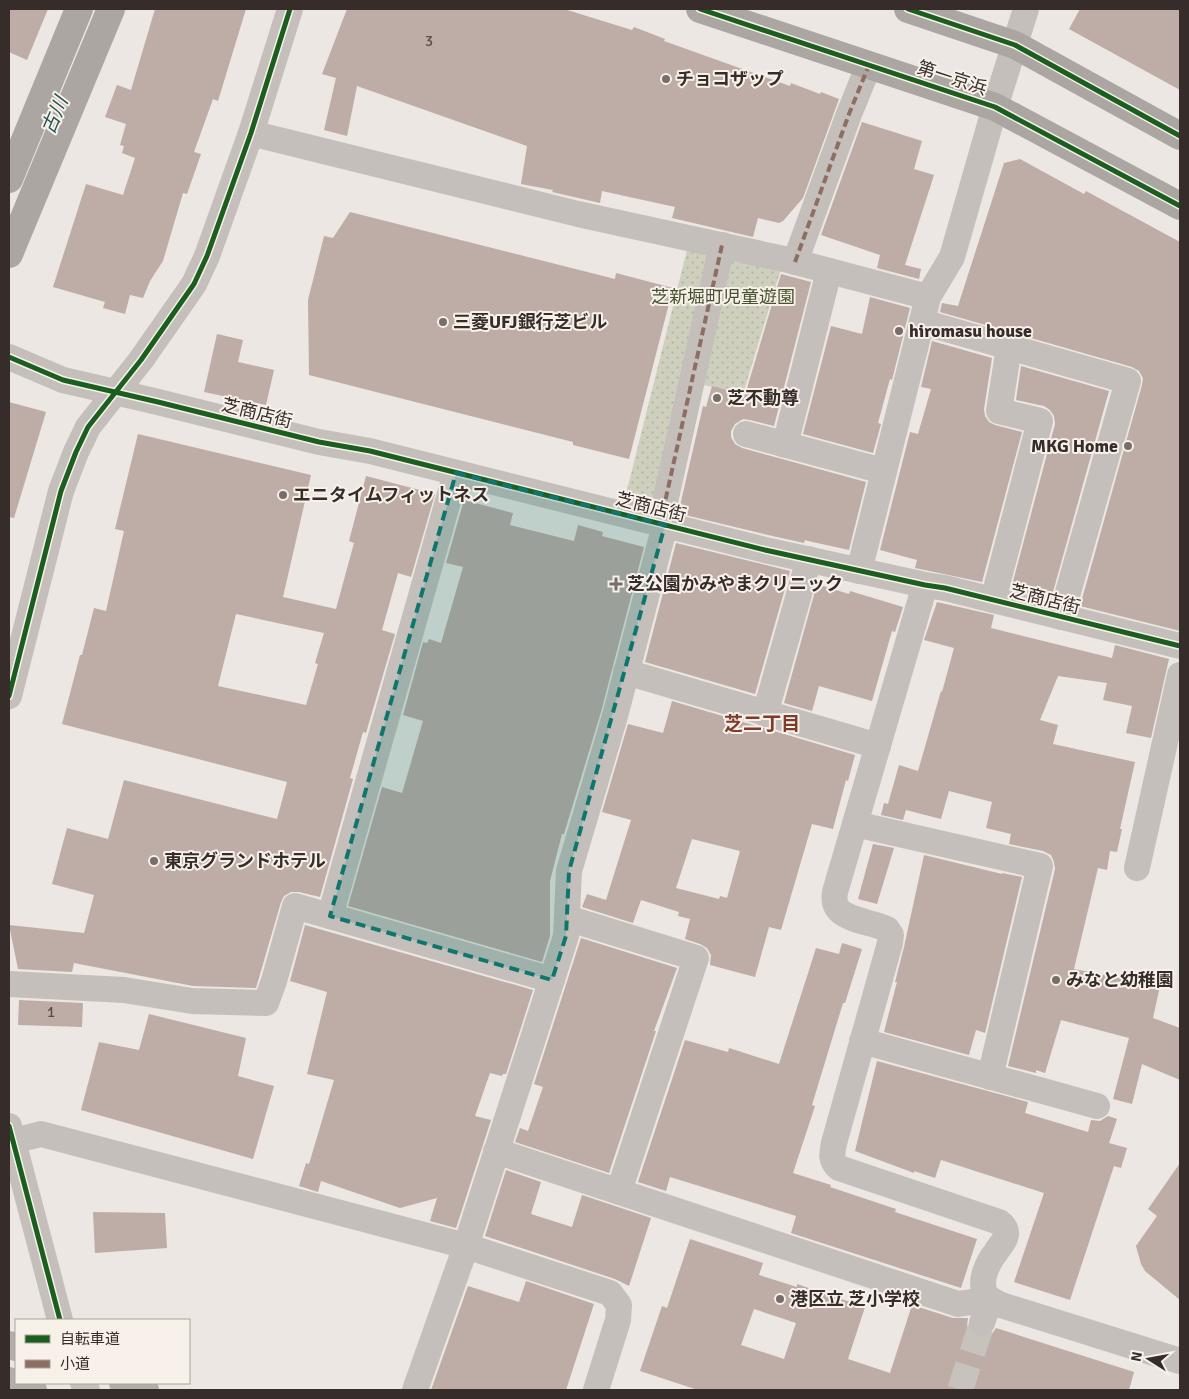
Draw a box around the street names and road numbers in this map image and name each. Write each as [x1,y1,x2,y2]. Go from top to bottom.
street label: 第一京浜 [914,56,990,100]
street label: 芝商店街 [219,394,295,432]
street label: 芝商店街 [613,488,689,526]
street label: 芝商店街 [1007,580,1083,618]

